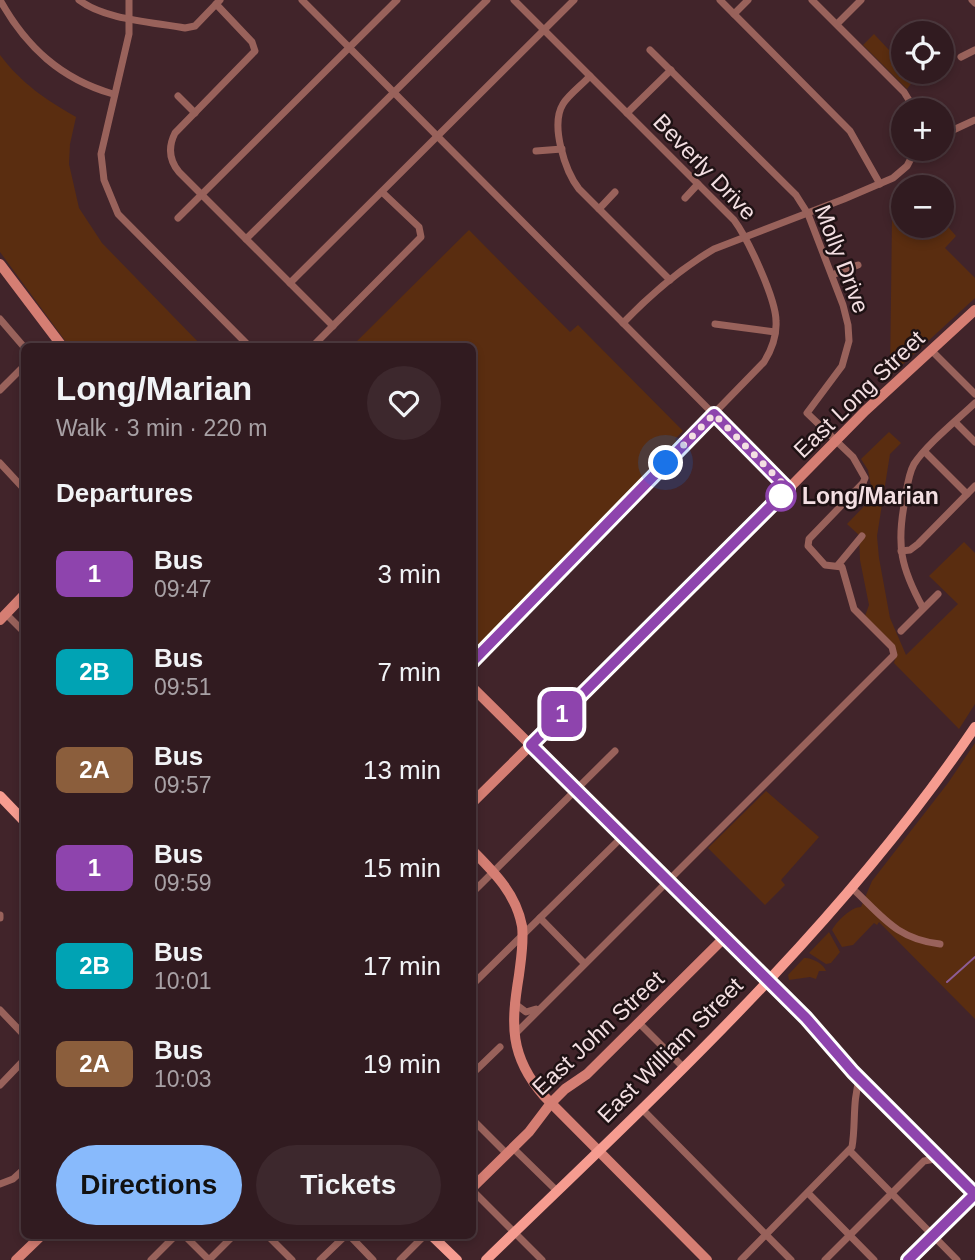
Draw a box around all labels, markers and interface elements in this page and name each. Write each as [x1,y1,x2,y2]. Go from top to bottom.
map controls [891,21,954,238]
button: locate [891,21,954,84]
button: + [891,98,954,161]
street label: Beverly Drive [648,109,762,225]
button: − [891,175,954,238]
street label: Molly Drive [809,201,875,317]
street label: East Long Street [788,325,930,463]
button: heart [367,366,441,440]
text: Long/Marian [56,370,252,407]
text: Walk · 3 min · 220 m [56,415,267,441]
your location [648,445,683,480]
text: Departures [56,478,193,508]
marker: Long/Marian [766,481,796,511]
place label: Long/Marian [802,483,939,509]
text: Bus [154,545,203,575]
text: 3 min [377,559,441,589]
text: 1 [88,560,101,587]
text: 09:47 [154,576,212,602]
text: Bus [154,643,203,673]
text: 7 min [377,657,441,687]
text: 2B [79,658,110,685]
text: 09:51 [154,674,212,700]
line badge: 1 [539,691,585,737]
text: 1 [555,700,569,727]
text: Bus [154,741,203,771]
text: 13 min [363,755,441,785]
text: 2A [79,756,110,783]
text: 09:57 [154,772,212,798]
text: Bus [154,839,203,869]
text: 15 min [363,853,441,883]
text: 1 [88,854,101,881]
text: 09:59 [154,870,212,896]
text: Bus [154,937,203,967]
text: 17 min [363,951,441,981]
text: 2B [79,952,110,979]
street label: East John Street [527,965,669,1100]
text: 10:01 [154,968,212,994]
street label: East William Street [592,972,748,1128]
text: Bus [154,1035,203,1065]
text: 19 min [363,1049,441,1079]
text: 2A [79,1050,110,1077]
text: 10:03 [154,1066,212,1092]
button: Directions [56,1145,242,1225]
button: Tickets [256,1145,441,1225]

